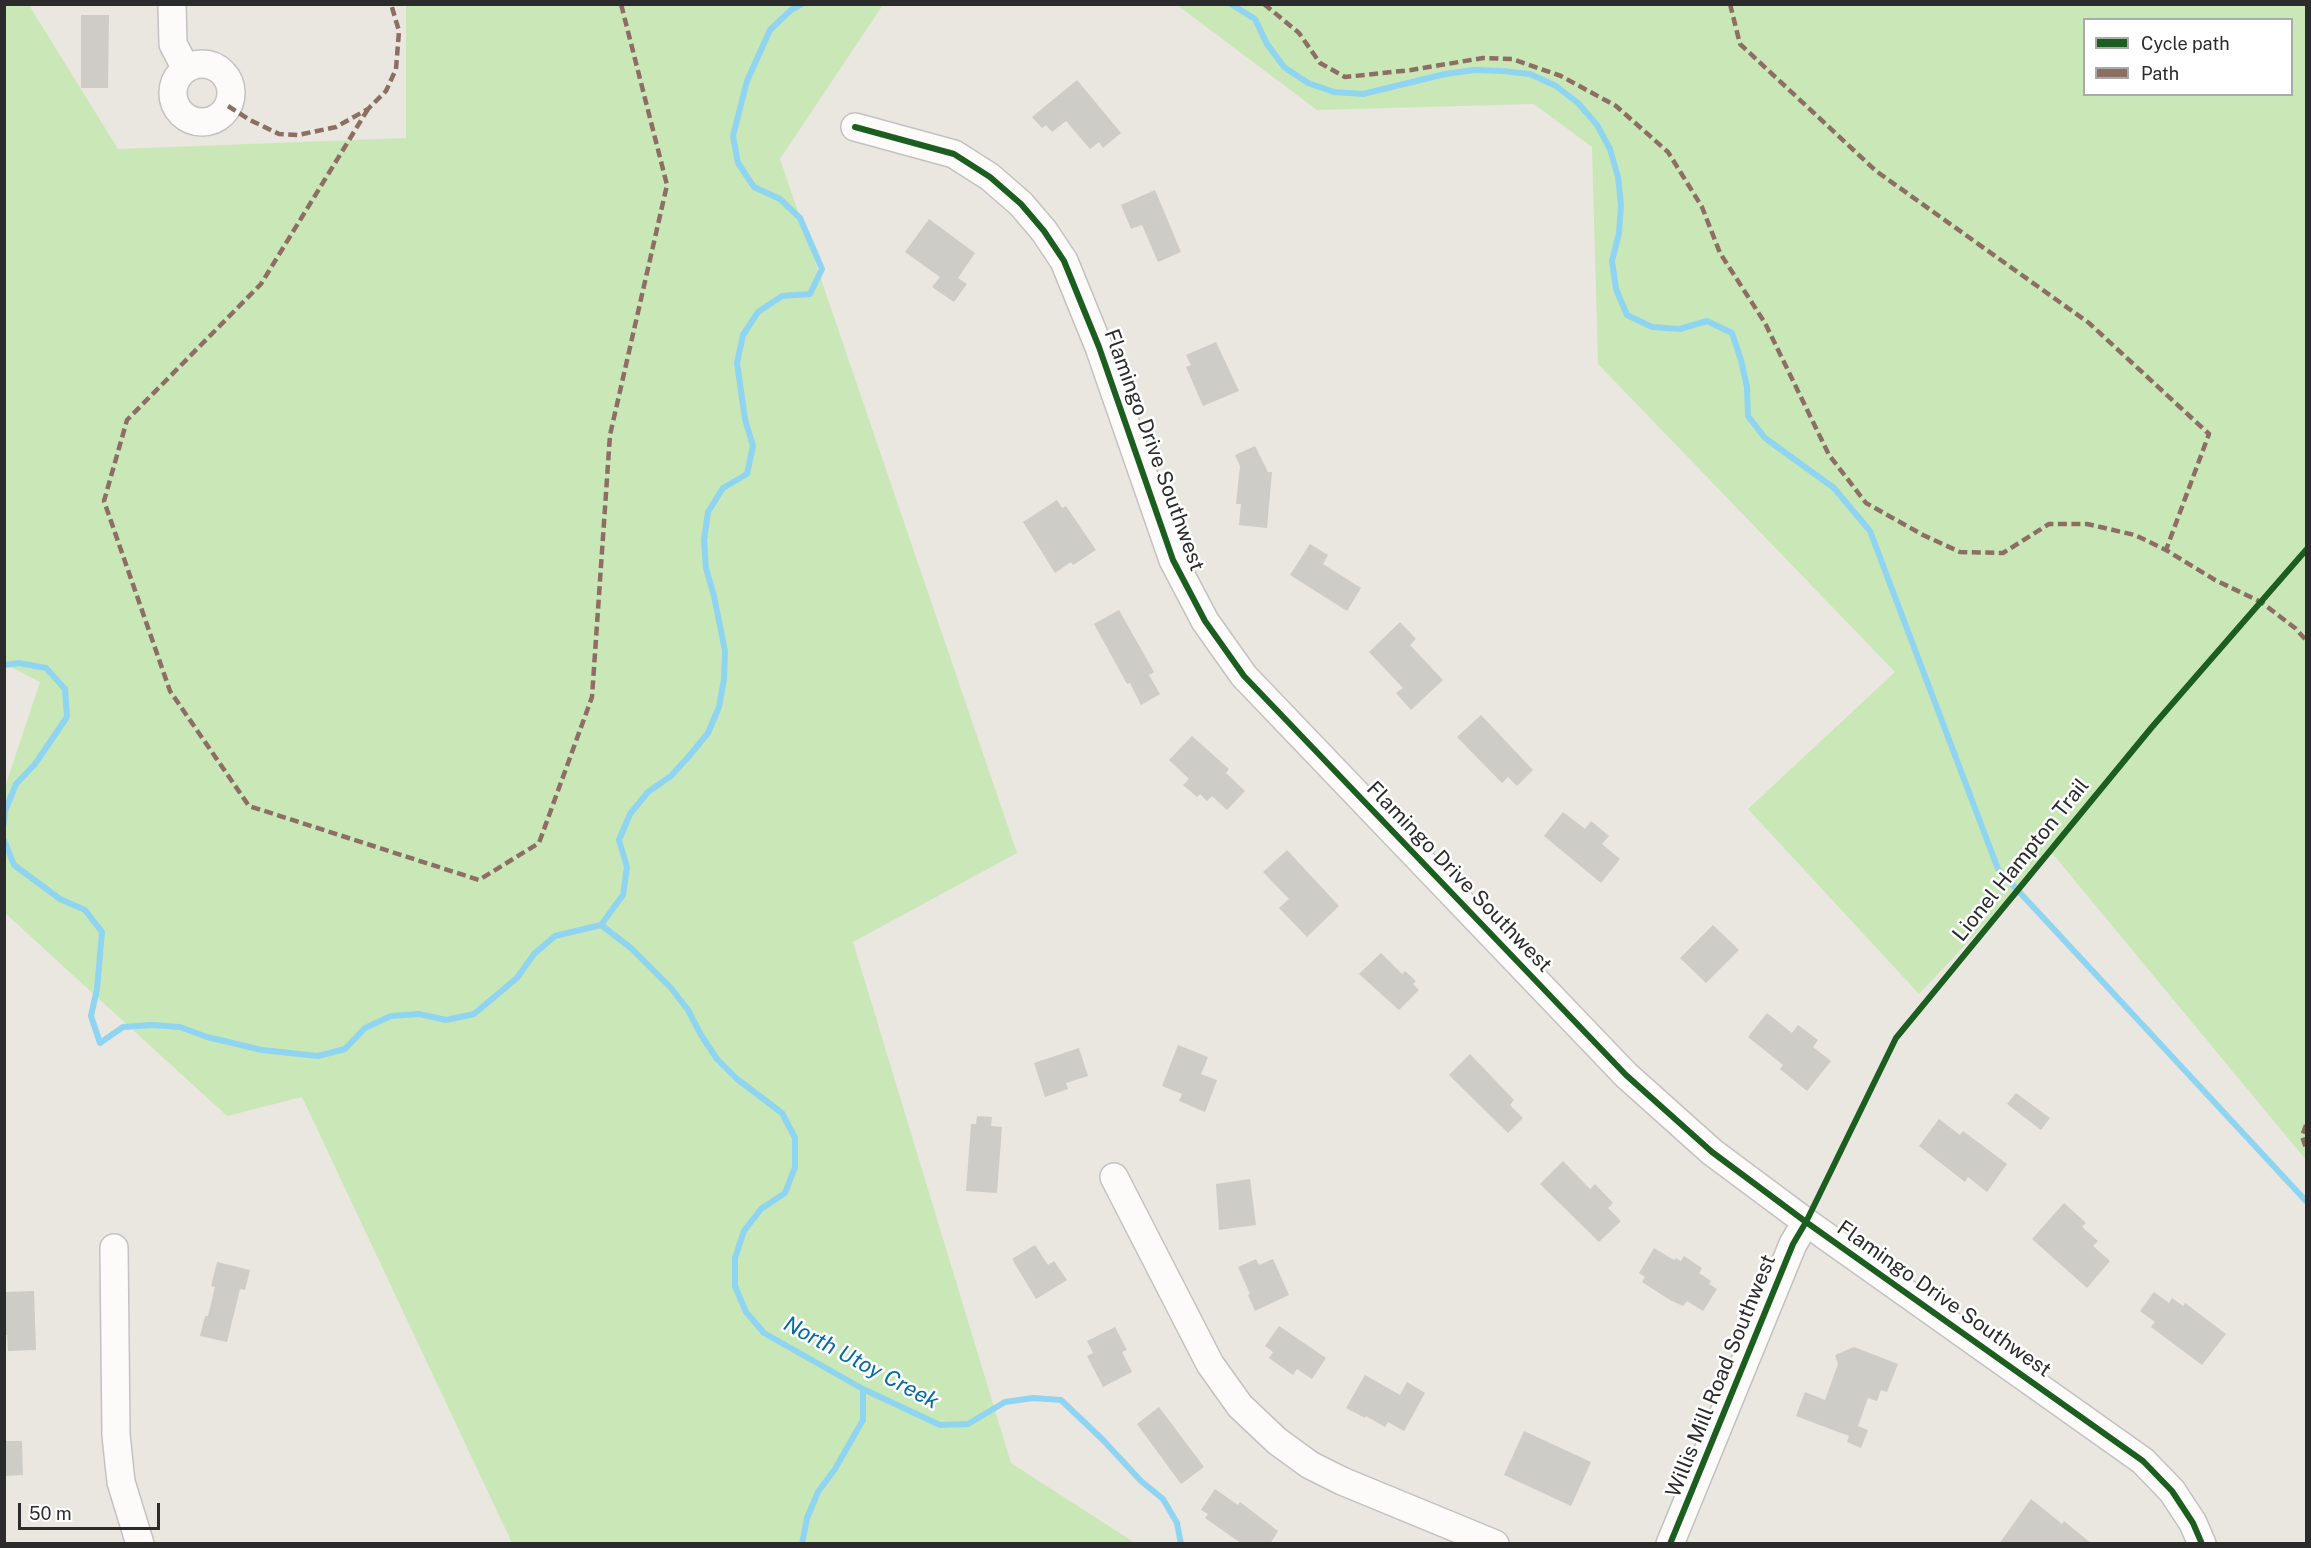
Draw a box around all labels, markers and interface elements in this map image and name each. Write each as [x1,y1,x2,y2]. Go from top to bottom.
legend [2083,18,2293,96]
text: Cycle path [2141,33,2230,54]
text: Path [2141,63,2179,84]
street label: Flamingo Drive Southwest [1098,326,1210,574]
street label: Lionel Hampton Trail [1948,773,2094,947]
street label: Flamingo Drive Southwest [1361,776,1557,978]
street label: Flamingo Drive Southwest [1832,1215,2056,1383]
street label: Willis Mill Road Southwest [1661,1251,1781,1501]
water label: North Utoy Creek [779,1311,943,1415]
scale bar [21,1491,164,1529]
text: 50 m [29,1503,72,1524]

